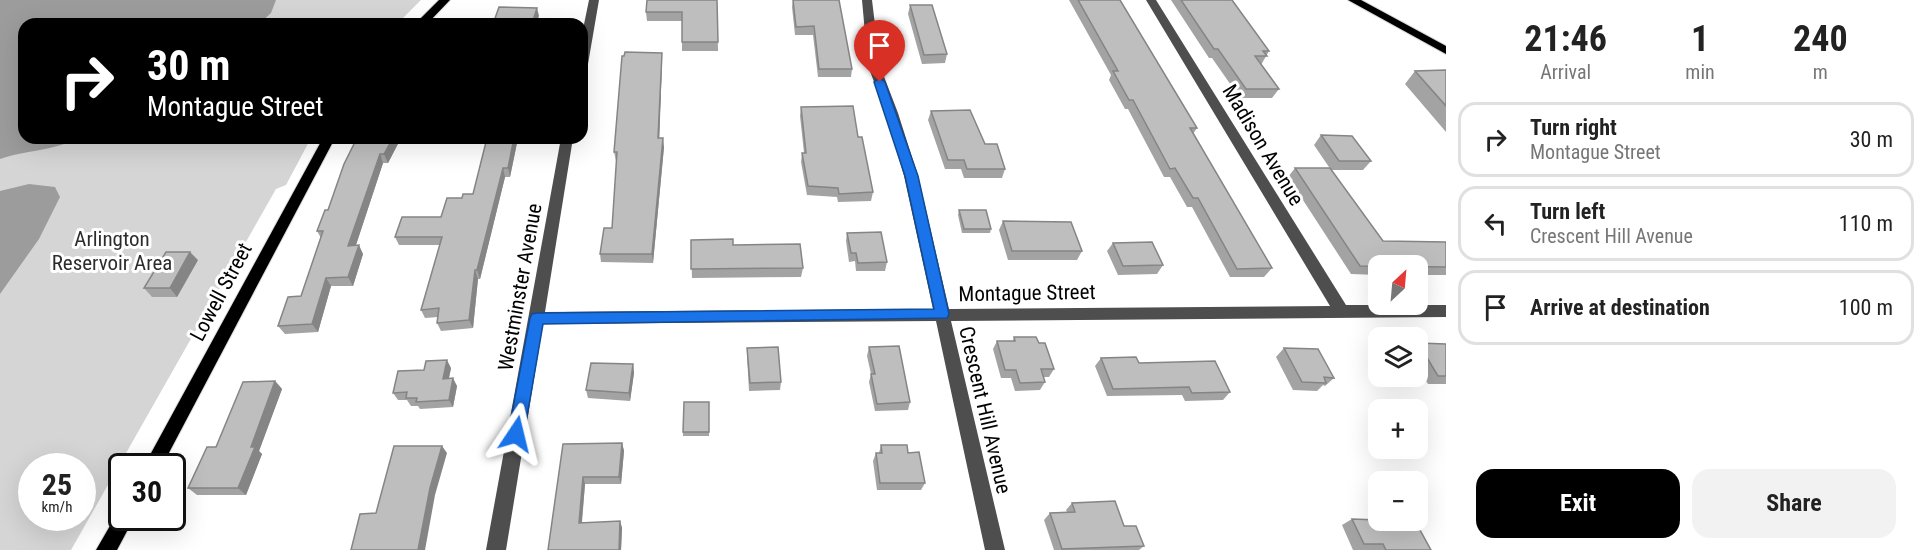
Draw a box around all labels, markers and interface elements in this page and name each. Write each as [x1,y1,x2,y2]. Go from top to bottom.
text: 21:46 [1524,18,1607,60]
text: 1 [1691,18,1709,60]
text: 240 [1793,18,1848,60]
pin [854,20,905,82]
icon: arrive [863,29,896,62]
text: 30 m [147,41,230,90]
icon: right [48,42,126,120]
text: Arrival [1540,60,1591,84]
text: min [1685,60,1715,84]
text: m [1813,60,1828,84]
street label: Madison Avenue [1218,80,1309,210]
text: Montague Street [147,91,323,123]
text: Turn right [1530,115,1617,140]
icon: right [1479,123,1512,156]
text: 30 m [1850,127,1893,152]
text: Montague Street [1530,140,1661,164]
text: Turn left [1530,199,1605,224]
street label: Westminster Avenue [493,201,547,373]
icon: left [1479,207,1512,240]
text: 110 m [1839,211,1893,236]
text: Crescent Hill Avenue [1530,224,1693,248]
park label: Arlington Reservoir Area [52,227,172,275]
street label: Lowell Street [185,239,257,345]
north arrow [1368,255,1428,315]
map controls [1368,255,1428,531]
street label: Montague Street [958,280,1096,306]
icon: arrive [1479,291,1512,324]
text: Arrive at destination [1530,295,1710,320]
text: 100 m [1839,295,1893,320]
street label: Crescent Hill Avenue [954,324,1016,496]
button: layers [1368,327,1428,387]
button: + [1368,399,1428,459]
position arrow [484,402,548,466]
speed limit sign: 30 [108,453,186,531]
text: 25 [42,467,72,502]
button: Exit [1476,469,1680,538]
button: Share [1692,469,1896,538]
button: − [1368,471,1428,531]
text: km/h [42,498,72,516]

